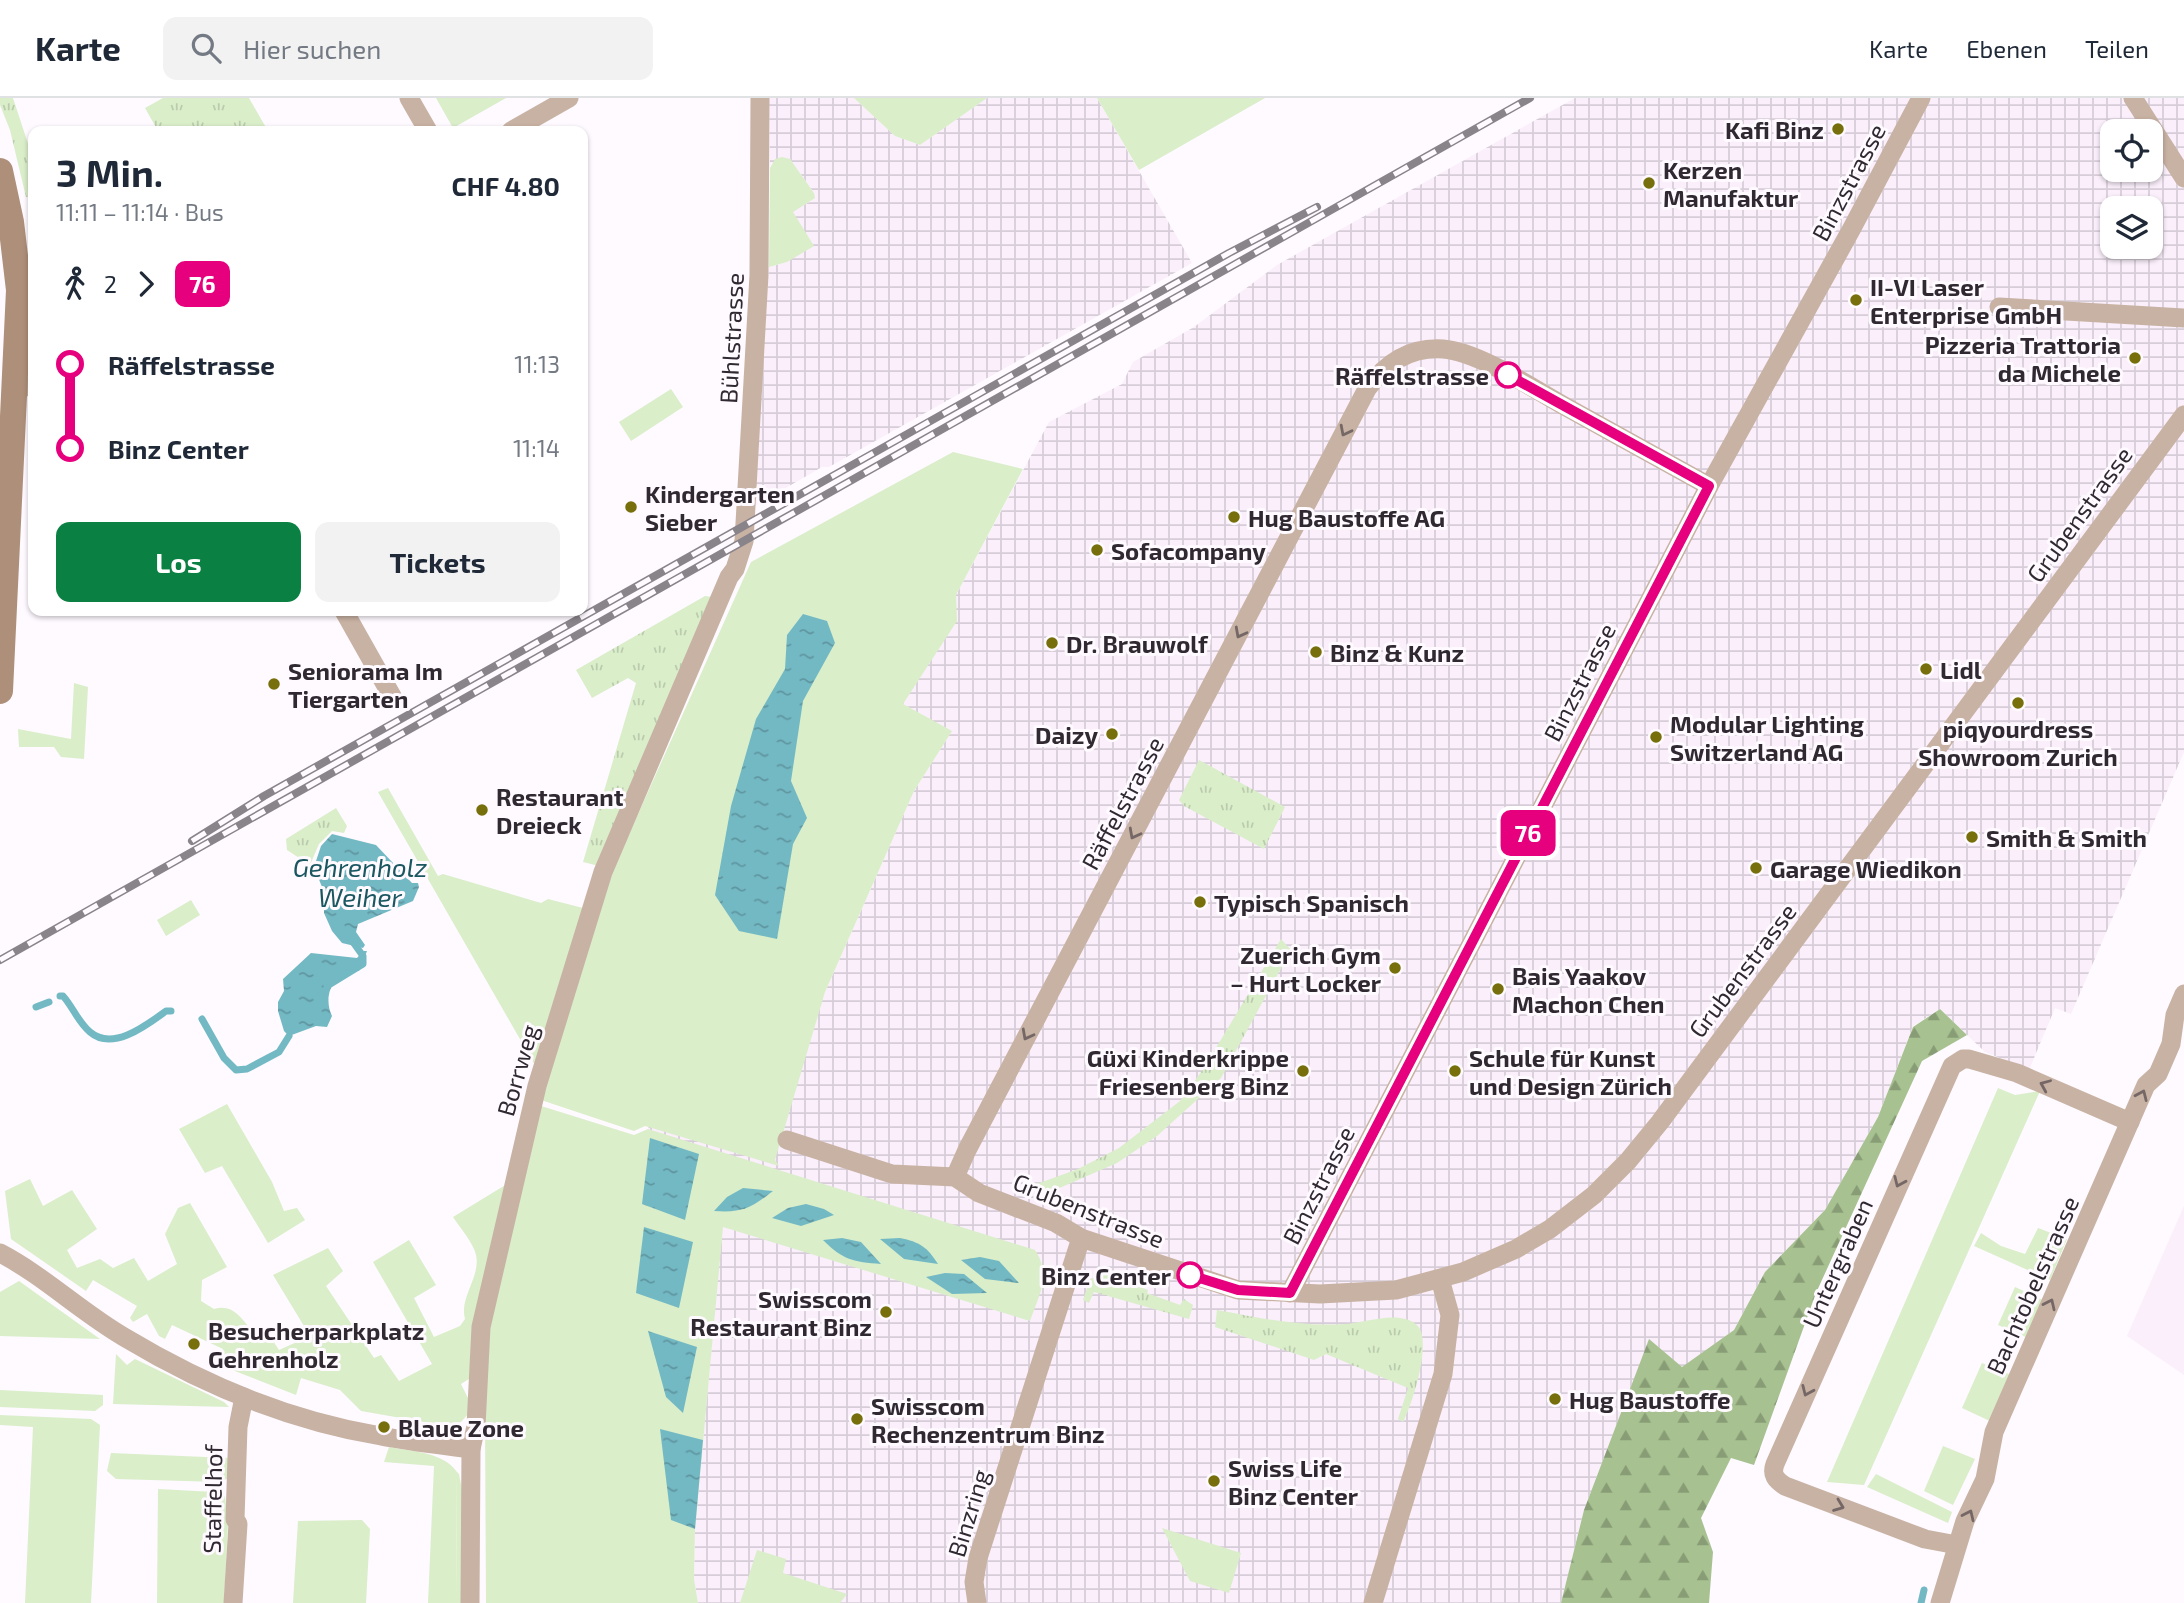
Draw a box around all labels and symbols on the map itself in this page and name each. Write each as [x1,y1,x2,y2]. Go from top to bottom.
place label: Kafi Binz [1725,115,1824,144]
street label: Binzstrasse [1805,118,1891,246]
marker: Kafi Binz [1830,121,1846,137]
place label: Kerzen Manufaktur [1663,155,1799,212]
marker: Kerzen Manufaktur [1641,175,1657,191]
street label: Bühlstrasse [713,272,749,404]
place label: II-VI Laser Enterprise GmbH [1870,272,2062,329]
marker: II-VI Laser Enterprise GmbH [1848,292,1864,308]
place label: Pizzeria Trattoria da Michele [1925,330,2121,387]
marker: Pizzeria Trattoria da Michele [2127,350,2143,366]
place label: Räffelstrasse [1335,361,1489,390]
marker: Räffelstrasse [1495,362,1521,388]
one-way arrow [1340,424,1354,436]
street label: Grubenstrasse [2020,441,2138,587]
place label: Kindergarten Sieber [645,479,795,536]
marker: Kindergarten Sieber [623,499,639,515]
place label: Hug Baustoffe AG [1248,503,1445,532]
marker: Hug Baustoffe AG [1226,509,1242,525]
place label: Sofacompany [1111,536,1266,565]
marker: Sofacompany [1089,542,1105,558]
street label: Binzstrasse [1537,618,1621,746]
one-way arrow [1235,626,1248,638]
place label: Dr. Brauwolf [1066,629,1209,658]
marker: Dr. Brauwolf [1044,635,1060,651]
place label: Binz & Kunz [1330,638,1464,667]
marker: Binz & Kunz [1308,644,1324,660]
place label: Lidl [1940,655,1982,684]
place label: Seniorama Im Tiergarten [288,656,443,713]
marker: Lidl [1918,661,1934,677]
marker: Seniorama Im Tiergarten [266,676,282,692]
marker: piqyourdress Showroom Zurich [2010,695,2026,711]
place label: Modular Lighting Switzerland AG [1670,709,1864,766]
place label: piqyourdress Showroom Zurich [1918,714,2118,771]
place label: Daizy [1035,720,1098,749]
marker: Daizy [1104,726,1120,742]
marker: Modular Lighting Switzerland AG [1648,729,1664,745]
street label: Räffelstrasse [1075,732,1169,874]
place label: Restaurant Dreieck [496,782,624,839]
marker: Restaurant Dreieck [474,802,490,818]
line badge: 76 [1496,810,1560,856]
place label: Smith & Smith [1986,823,2147,852]
one-way arrow [1129,827,1142,839]
marker: Smith & Smith [1964,829,1980,845]
water label: Gehrenholz Weiher [293,851,427,912]
place label: Garage Wiedikon [1770,854,1962,883]
marker: Garage Wiedikon [1748,860,1764,876]
place label: Typisch Spanisch [1214,888,1409,917]
marker: Typisch Spanisch [1192,894,1208,910]
street label: Grubenstrasse [1682,897,1802,1043]
place label: Zuerich Gym – Hurt Locker [1230,940,1382,997]
marker: Zuerich Gym – Hurt Locker [1387,960,1403,976]
place label: Bais Yaakov Machon Chen [1512,961,1665,1018]
marker: Bais Yaakov Machon Chen [1490,981,1506,997]
street label: Borrweg [490,1021,544,1119]
one-way arrow [1022,1028,1036,1040]
place label: Güxi Kinderkrippe Friesenberg Binz [1087,1043,1289,1100]
place label: Schule für Kunst und Design Zürich [1469,1043,1672,1100]
marker: Güxi Kinderkrippe Friesenberg Binz [1295,1063,1311,1079]
marker: Schule für Kunst und Design Zürich [1447,1063,1463,1079]
one-way arrow [2039,1080,2051,1094]
one-way arrow [2134,1090,2148,1103]
street label: Binzstrasse [1276,1121,1360,1249]
street label: Grubenstrasse [1009,1167,1169,1253]
one-way arrow [1893,1175,1907,1188]
street label: Bachtobelstrasse [1980,1192,2084,1378]
street label: Untergraben [1796,1194,1878,1332]
place label: Binz Center [1041,1261,1172,1290]
marker: Binz Center [1177,1262,1203,1288]
place label: Swisscom Restaurant Binz [690,1284,872,1341]
one-way arrow [2042,1298,2056,1311]
marker: Swisscom Restaurant Binz [878,1304,894,1320]
place label: Besucherparkplatz Gehrenholz [208,1316,424,1373]
marker: Besucherparkplatz Gehrenholz [186,1336,202,1352]
one-way arrow [1801,1383,1815,1396]
place label: Hug Baustoffe [1569,1385,1730,1414]
place label: Swisscom Rechenzentrum Binz [871,1391,1105,1448]
marker: Hug Baustoffe [1547,1391,1563,1407]
marker: Swisscom Rechenzentrum Binz [849,1411,865,1427]
place label: Blaue Zone [398,1413,524,1442]
marker: Blaue Zone [376,1419,392,1435]
street label: Staffelhof [197,1443,227,1554]
place label: Swiss Life Binz Center [1228,1453,1359,1510]
street label: Binzring [941,1466,995,1560]
marker: Swiss Life Binz Center [1206,1473,1222,1489]
one-way arrow [1832,1498,1844,1512]
one-way arrow [1960,1510,1974,1522]

